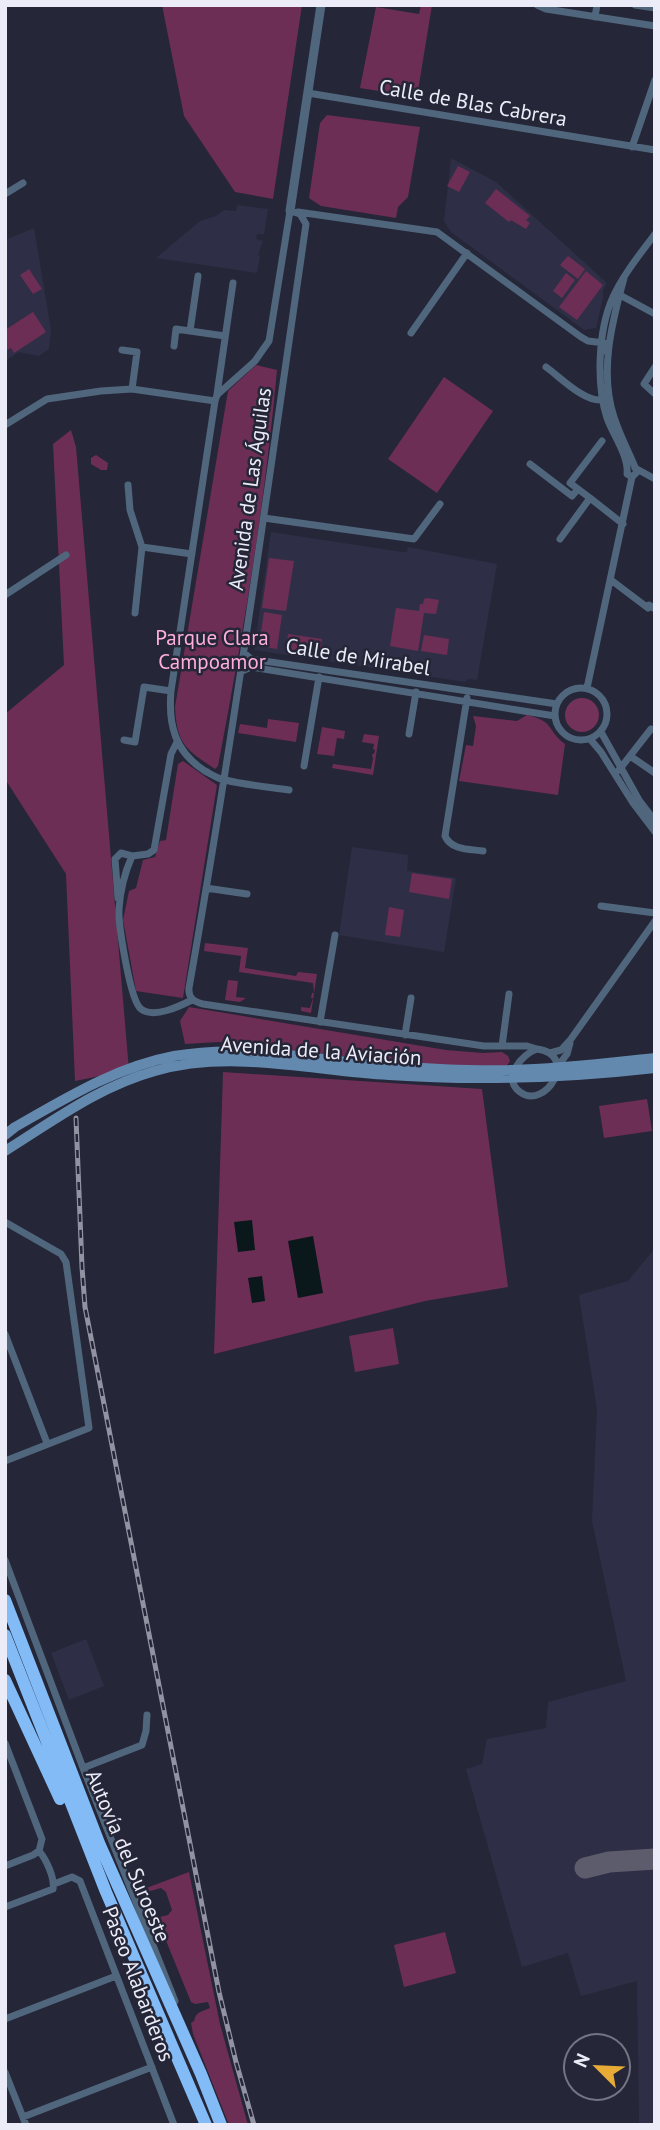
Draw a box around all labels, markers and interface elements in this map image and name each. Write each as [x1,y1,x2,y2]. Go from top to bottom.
street label: Calle de Blas Cabrera [377,73,569,132]
street label: Avenida de Las Águilas [222,386,277,592]
park label: Parque Clara Campoamor [155,624,269,675]
street label: Calle de Mirabel [284,632,432,681]
street label: Avenida de la Aviación [220,1030,422,1071]
street label: Autovía del Suroeste [80,1765,177,1946]
street label: Paseo Alabarderos [97,1903,180,2065]
north arrow [562,2032,632,2102]
text: N [568,2050,595,2071]

